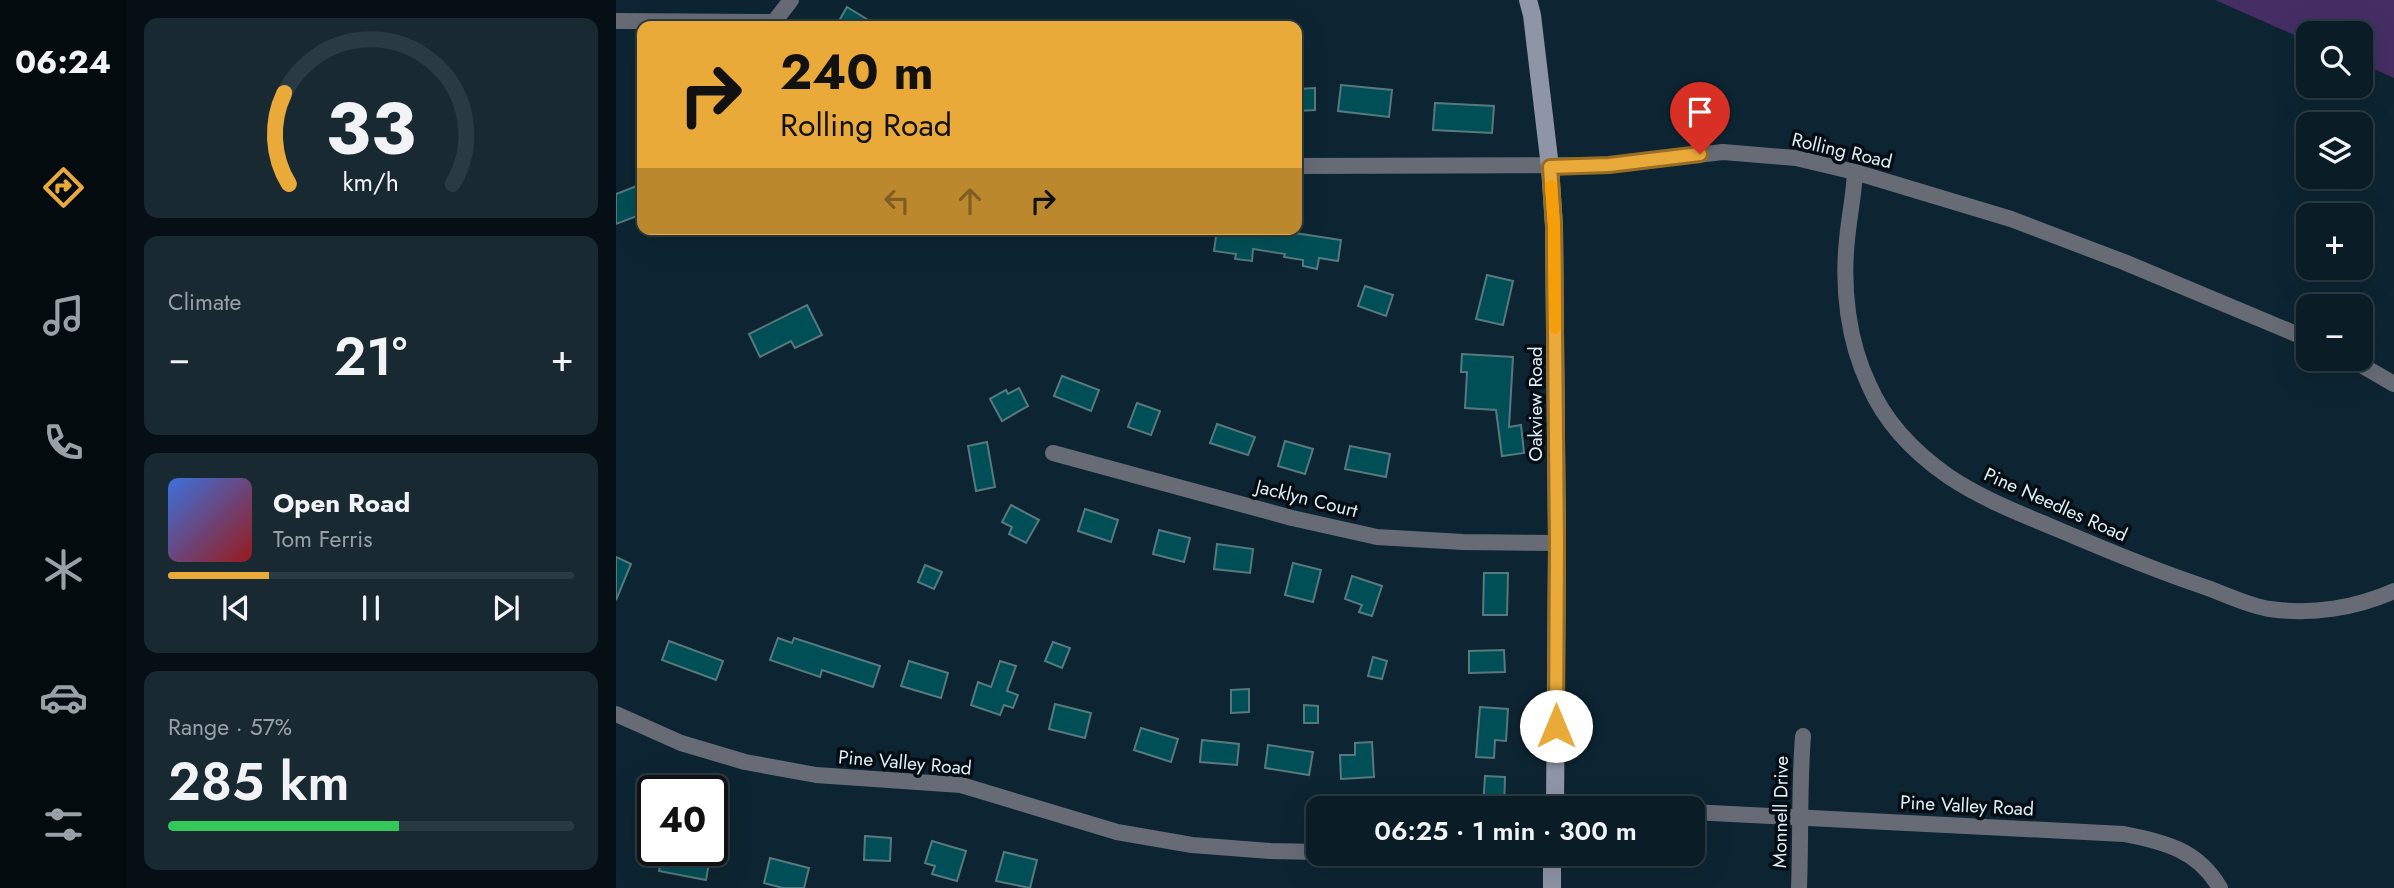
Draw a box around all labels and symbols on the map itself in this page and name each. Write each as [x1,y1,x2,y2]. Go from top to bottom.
pin [1670,82,1730,154]
street label: Rolling Road [1789,126,1895,175]
street label: Oakview Road [1522,346,1549,462]
street label: Pine Needles Road [1980,461,2132,548]
street label: Jacklyn Court [1250,472,1361,524]
position arrow [1519,689,1593,763]
street label: Pine Valley Road [837,743,973,782]
street label: Monnell Drive [1766,755,1795,868]
speed limit sign: 40 [637,775,728,866]
street label: Pine Valley Road [1899,789,2035,822]

